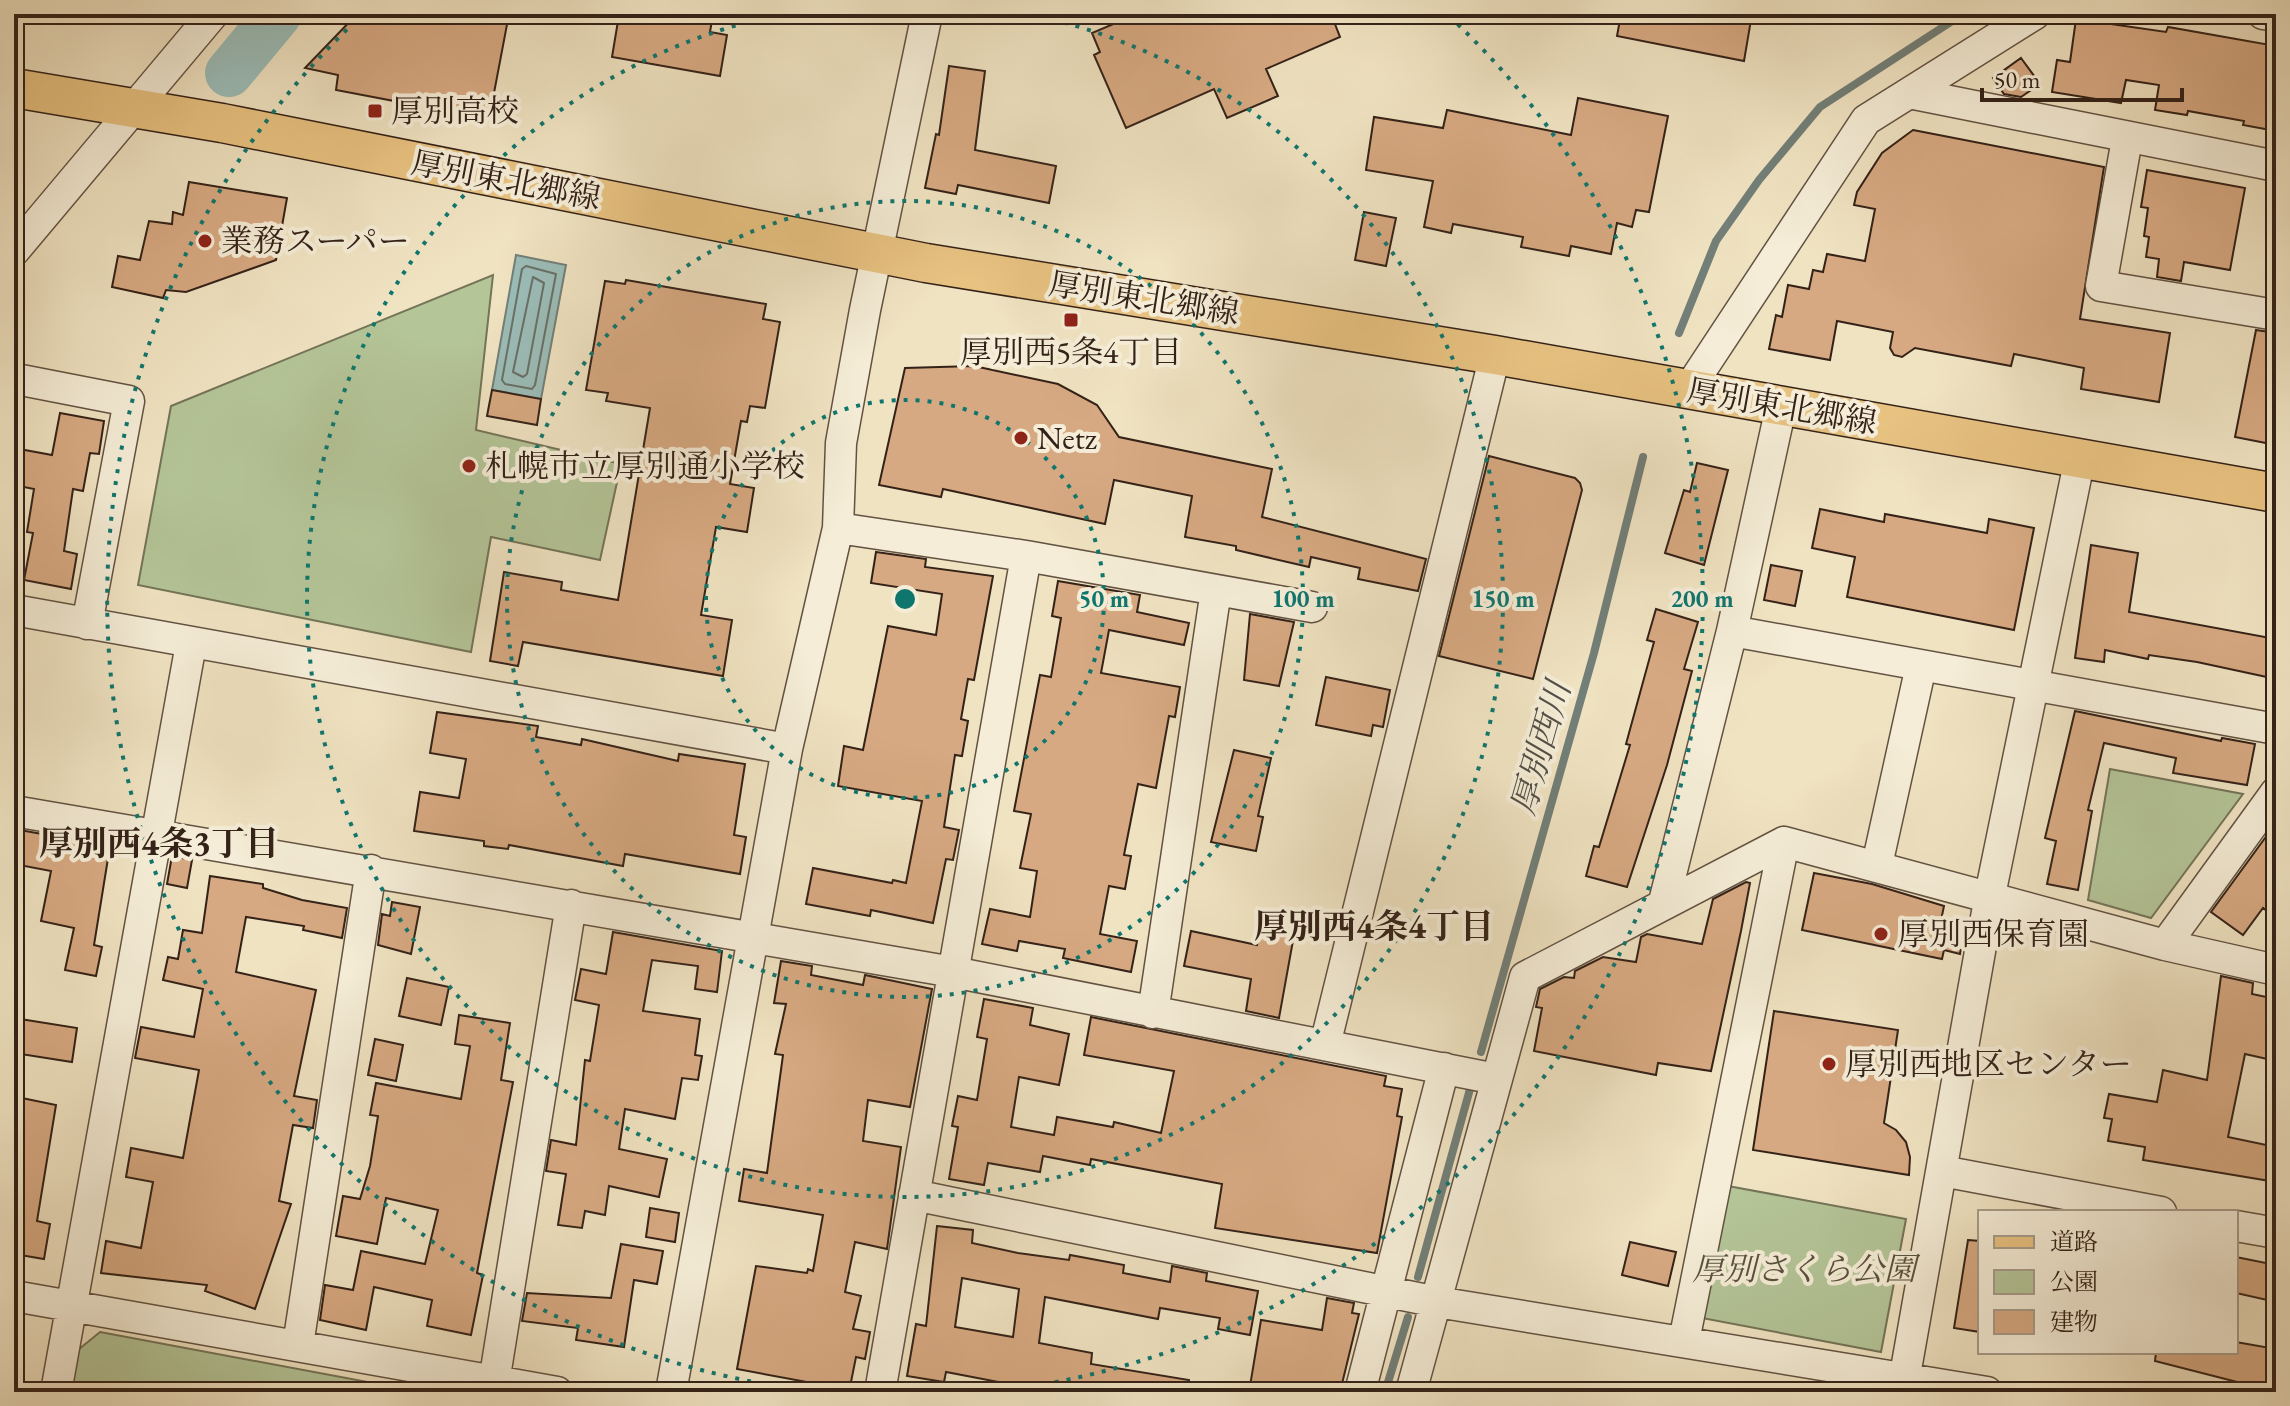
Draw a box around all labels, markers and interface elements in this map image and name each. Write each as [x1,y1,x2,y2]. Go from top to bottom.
scale bar [1982,52,2182,102]
text: 50 m [1994,64,2041,95]
place label: 厚別高校 [391,90,519,132]
marker: 厚別高校 [366,102,384,120]
street label: 厚別東北郷線 [408,141,604,219]
place label: 業務スーパー [221,220,410,262]
marker: 業務スーパー [196,232,214,250]
street label: 厚別東北郷線 [1046,262,1242,334]
marker: 厚別西5条4丁目 [1062,311,1080,329]
place label: 厚別西5条4丁目 [960,331,1182,373]
street label: 厚別東北郷線 [1684,369,1880,443]
place label: Netz [1037,417,1097,459]
marker: Netz [1012,429,1030,447]
place label: 札幌市立厚別通小学校 [485,445,805,487]
marker: 札幌市立厚別通小学校 [460,457,478,475]
text: 50 m [1079,583,1129,614]
text: 100 m [1271,583,1335,614]
text: 150 m [1471,583,1535,614]
text: 200 m [1670,583,1734,614]
centre of rings [891,585,919,613]
water label: 厚別西川 [1500,673,1581,819]
district label: 厚別西4条3丁目 [39,821,279,865]
district label: 厚別西4条4丁目 [1254,904,1494,948]
place label: 厚別西保育園 [1897,913,2089,955]
marker: 厚別西保育園 [1872,925,1890,943]
place label: 厚別西地区センター [1845,1043,2132,1085]
marker: 厚別西地区センター [1820,1055,1838,1073]
legend [1978,1210,2238,1354]
text: 道路 [2050,1226,2098,1257]
park label: 厚別さくら公園 [1692,1248,1921,1290]
text: 公園 [2050,1266,2098,1297]
text: 建物 [2050,1306,2098,1337]

